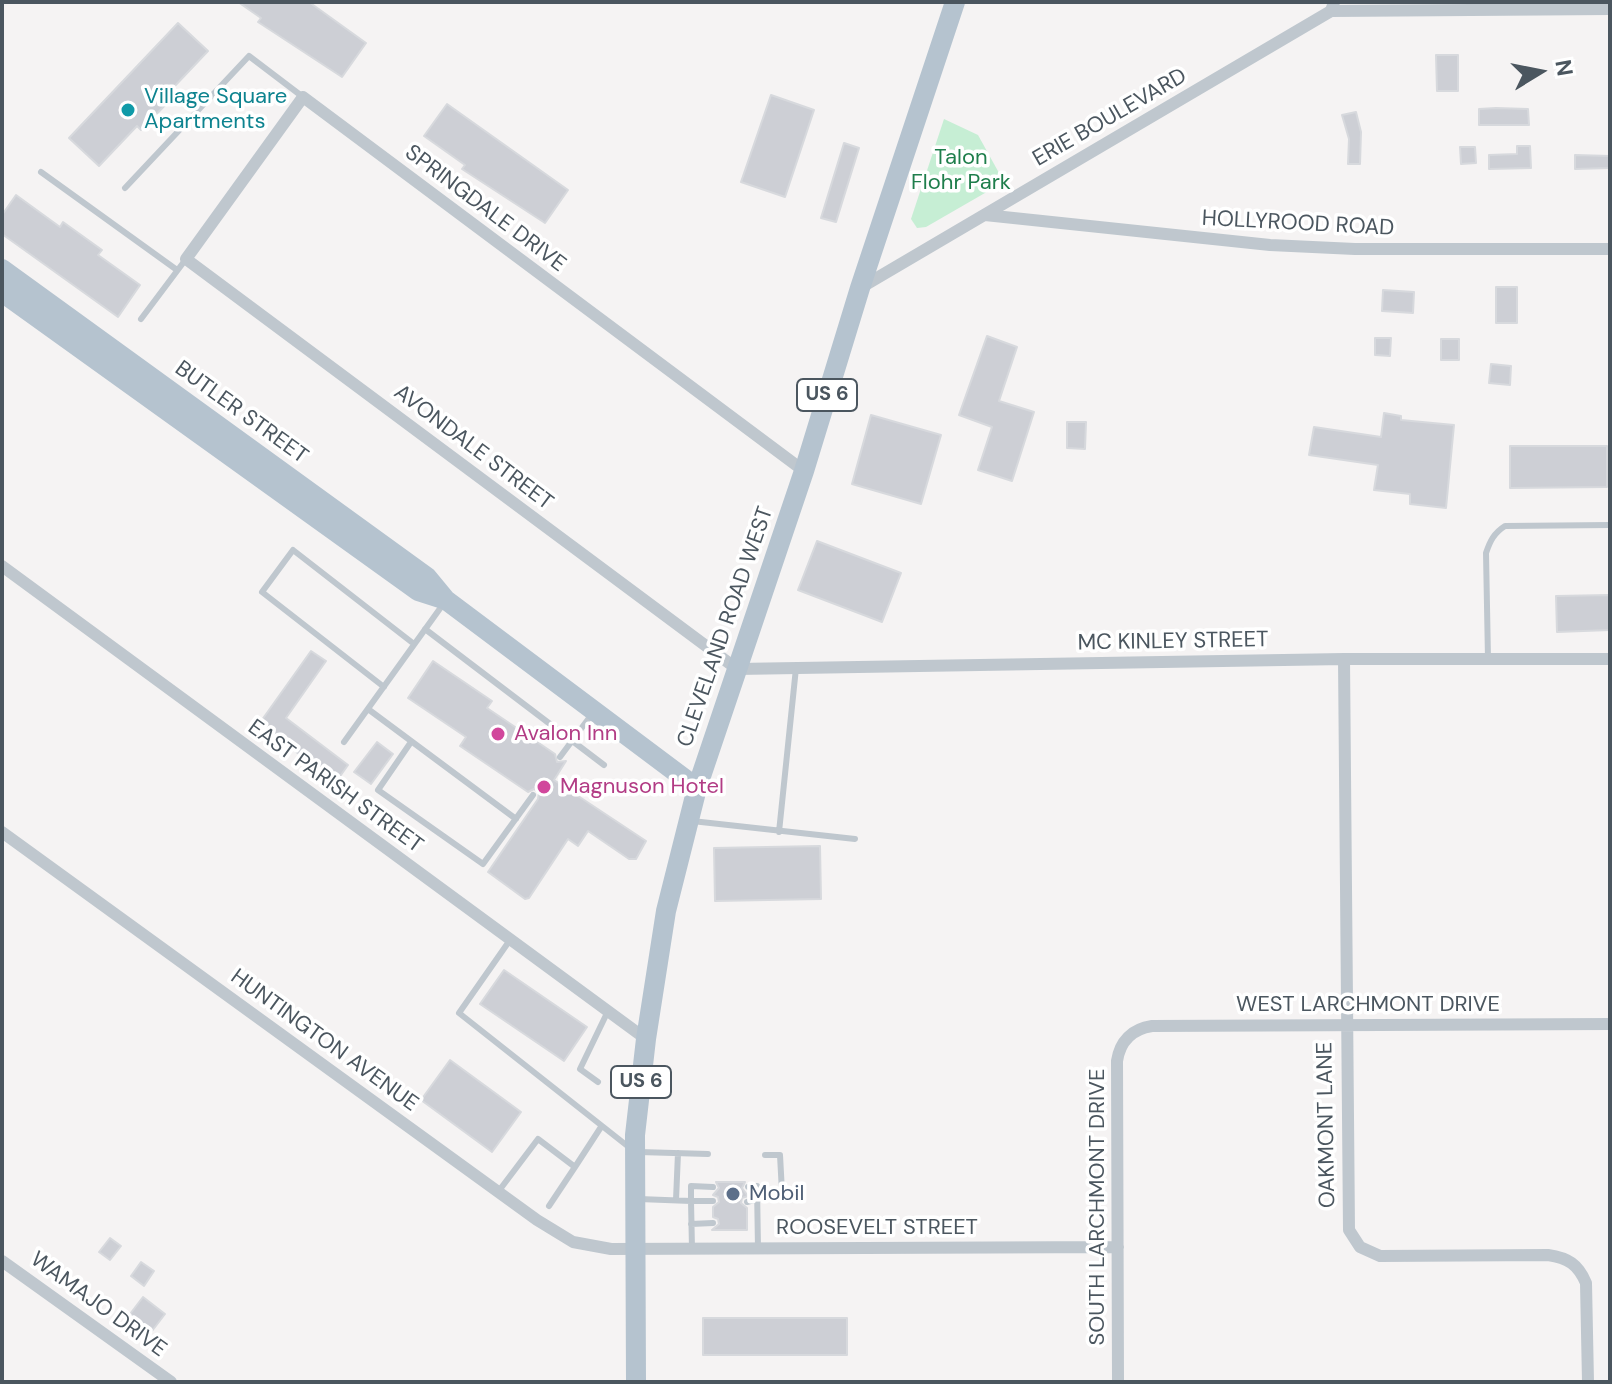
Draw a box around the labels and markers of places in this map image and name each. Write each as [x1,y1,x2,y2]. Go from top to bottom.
place label: Village Square Apartments [144,84,287,136]
marker: Village Square Apartments [119,101,137,119]
place label: Avalon Inn [514,721,617,747]
marker: Avalon Inn [489,725,507,743]
place label: Magnuson Hotel [560,774,724,800]
marker: Magnuson Hotel [535,778,553,796]
place label: Mobil [749,1181,805,1207]
marker: Mobil [724,1185,742,1203]

